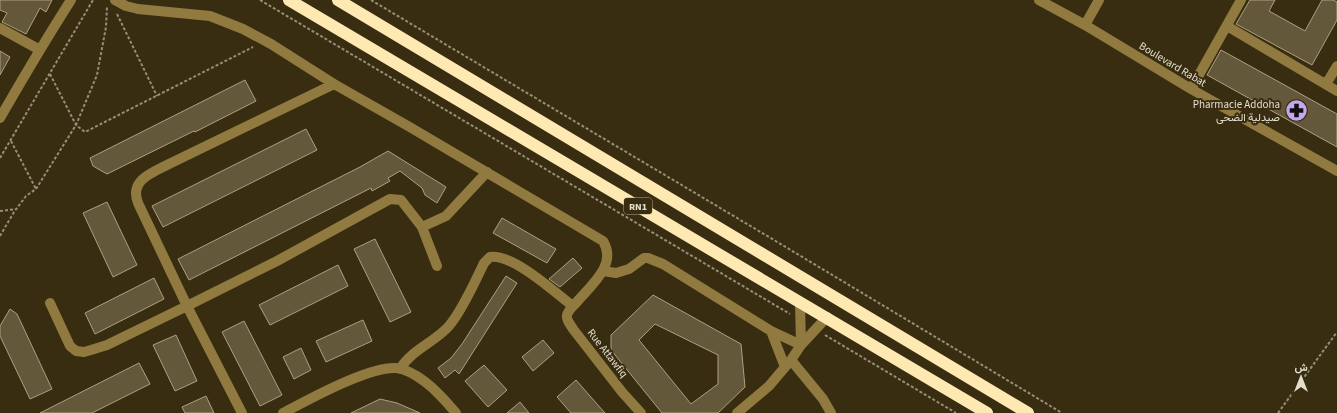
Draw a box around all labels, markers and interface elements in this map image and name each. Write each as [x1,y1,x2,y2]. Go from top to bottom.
street label: Boulevard Rabat [1136,38,1209,91]
place label: Pharmacie Addoha صيدلية الضحى [1193,97,1280,125]
pharmacy icon: Pharmacie Addoha صيدلية الضحى [1283,97,1309,123]
road number: RN1 [624,198,652,214]
street label: Rue Attawfiq [584,326,631,381]
north arrow [1281,357,1321,397]
text: ش [1294,360,1308,375]

